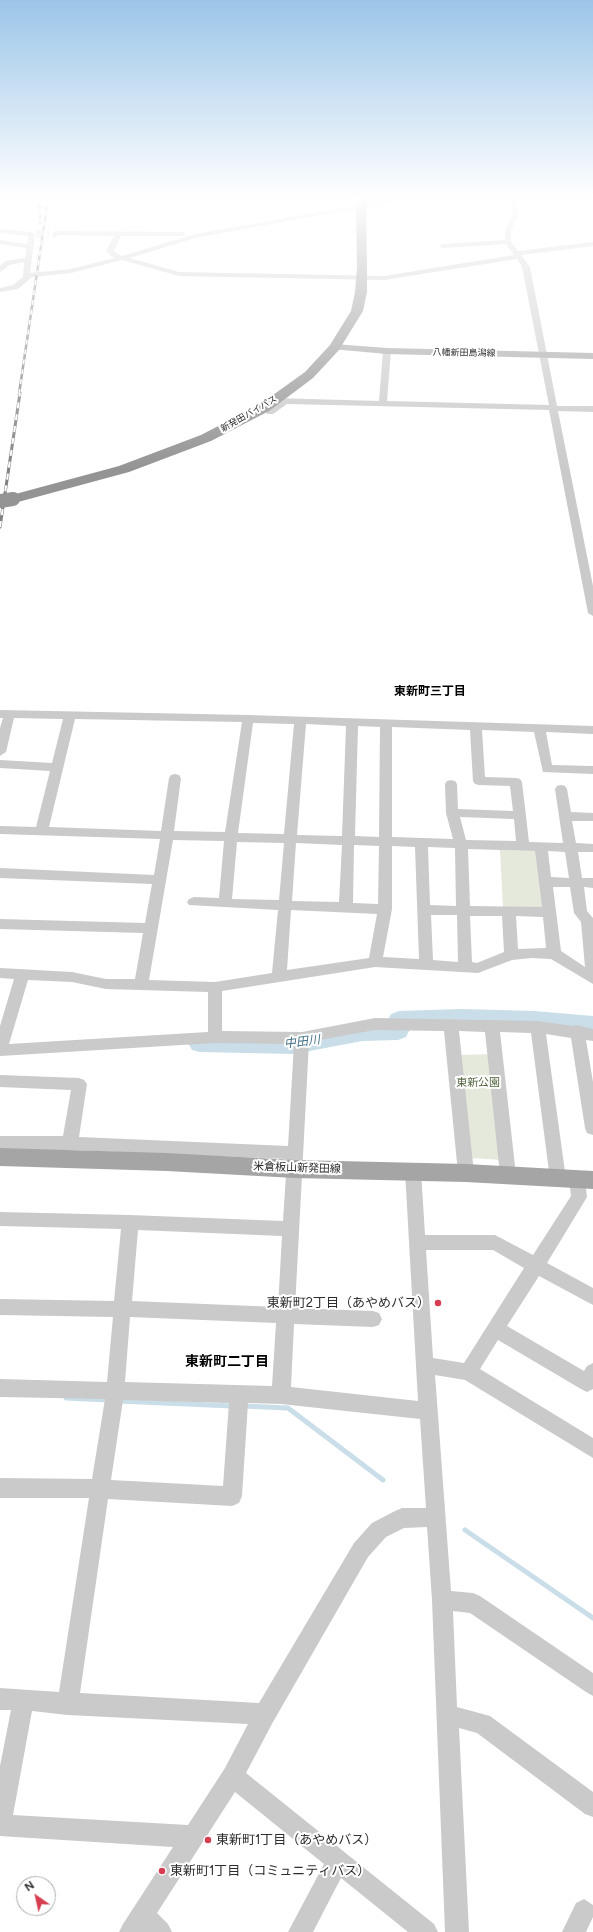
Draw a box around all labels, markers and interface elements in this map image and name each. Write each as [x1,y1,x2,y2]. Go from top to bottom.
street label: 八幡新田島潟線 [432,347,496,359]
street label: 新発田バイパス [219,394,279,434]
district label: 東新町三丁目 [394,684,466,698]
water label: 中田川 [283,1033,321,1051]
park label: 東新公園 [456,1076,500,1090]
street label: 米倉板山新発田線 [253,1160,341,1176]
place label: 東新町2丁目（あやめバス） [267,1295,430,1311]
marker: 東新町2丁目（あやめバス） [433,1298,443,1308]
district label: 東新町二丁目 [185,1354,269,1370]
place label: 東新町1丁目（あやめバス） [216,1832,377,1848]
marker: 東新町1丁目（あやめバス） [203,1835,213,1845]
place label: 東新町1丁目（コミュニティバス） [170,1863,370,1879]
marker: 東新町1丁目（コミュニティバス） [157,1866,167,1876]
north arrow [16,1876,56,1916]
text: N [22,1879,37,1894]

